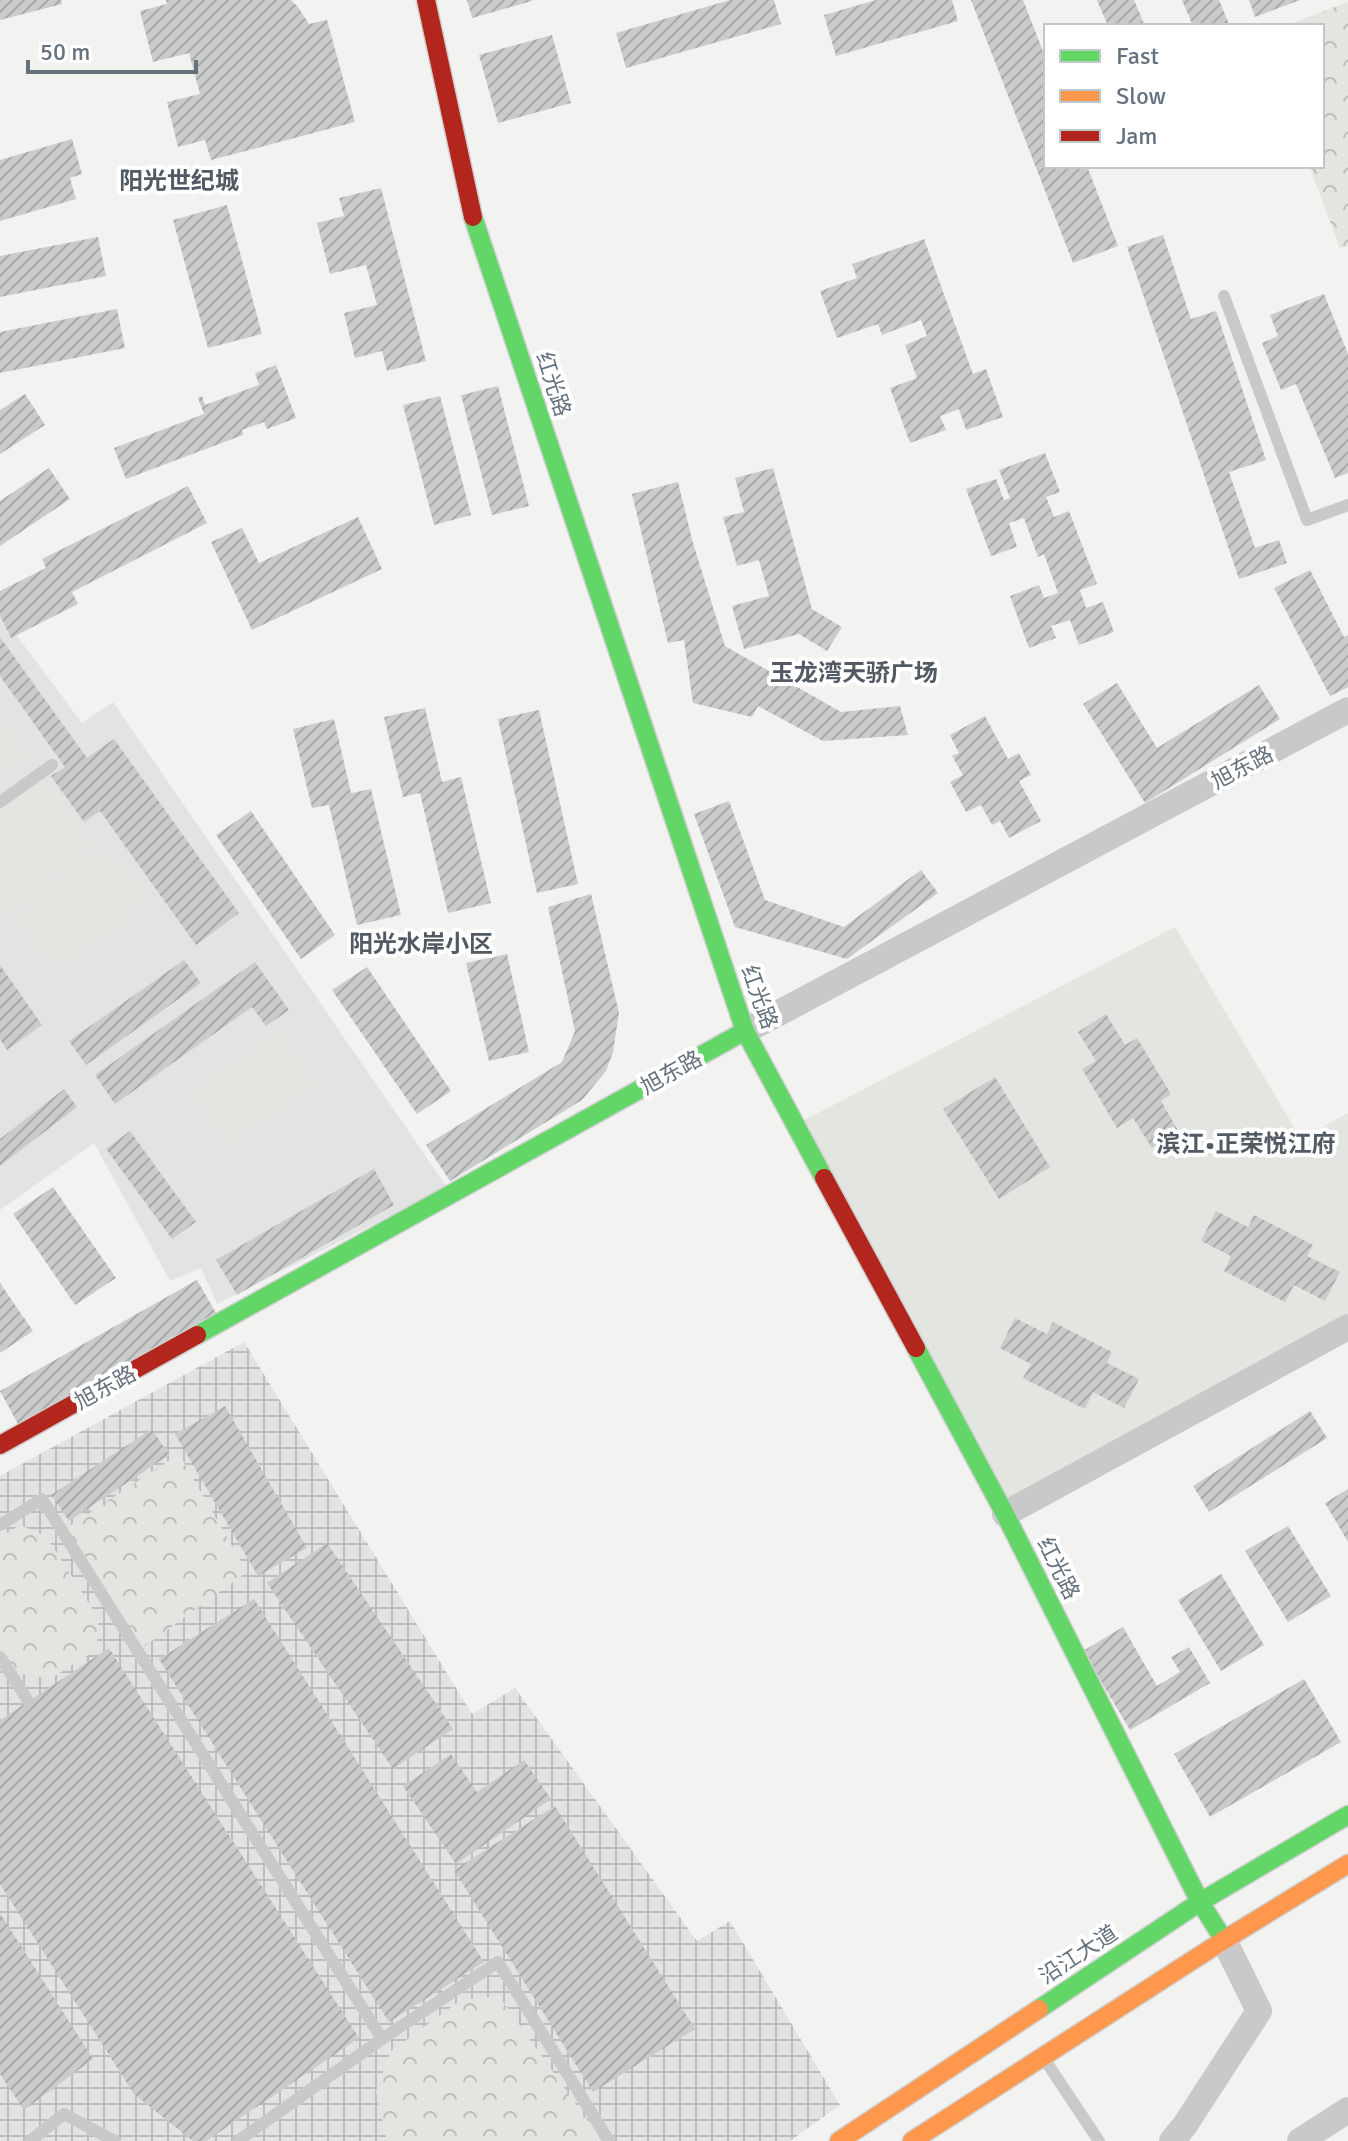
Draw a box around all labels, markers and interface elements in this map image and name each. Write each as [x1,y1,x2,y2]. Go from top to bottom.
scale bar [28,24,196,74]
legend [1044,24,1324,168]
text: 50 m [40,37,90,67]
text: Fast [1116,41,1159,71]
text: Slow [1116,81,1166,111]
text: Jam [1116,121,1157,151]
district label: 阳光世纪城 [119,166,239,196]
street label: 红光路 [530,349,577,420]
district label: 玉龙湾天骄广场 [770,658,938,688]
street label: 旭东路 [1207,740,1278,795]
district label: 阳光水岸小区 [349,929,493,959]
street label: 红光路 [736,962,784,1033]
street label: 旭东路 [636,1045,707,1100]
district label: 滨江•正荣悦江府 [1156,1129,1336,1159]
street label: 旭东路 [70,1360,141,1415]
street label: 红光路 [1032,1533,1086,1604]
street label: 沿江大道 [1034,1919,1123,1990]

